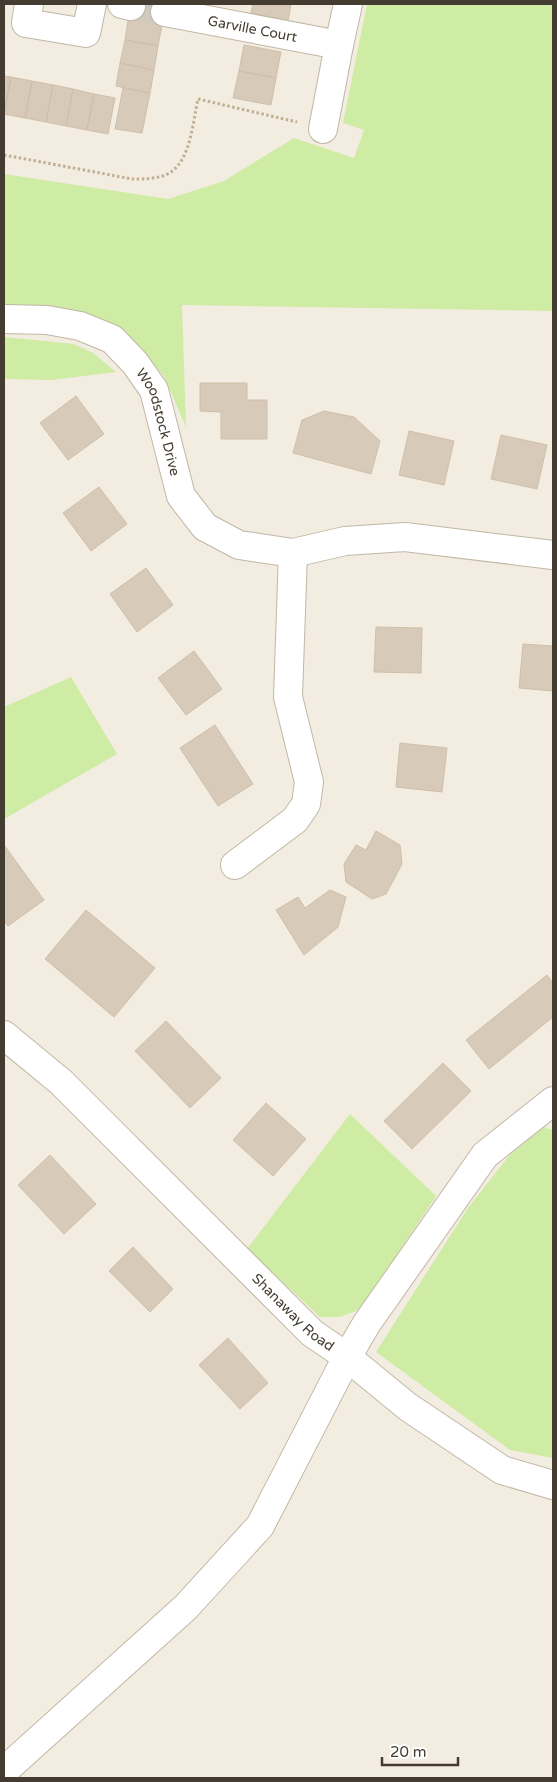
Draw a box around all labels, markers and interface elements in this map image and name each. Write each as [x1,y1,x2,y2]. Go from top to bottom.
street label: Garville Court [206,12,299,46]
street label: Woodstock Drive [133,365,184,478]
street label: Shanaway Road [249,1270,338,1354]
scale bar [382,1734,458,1766]
text: 20 m [390,1743,427,1761]

